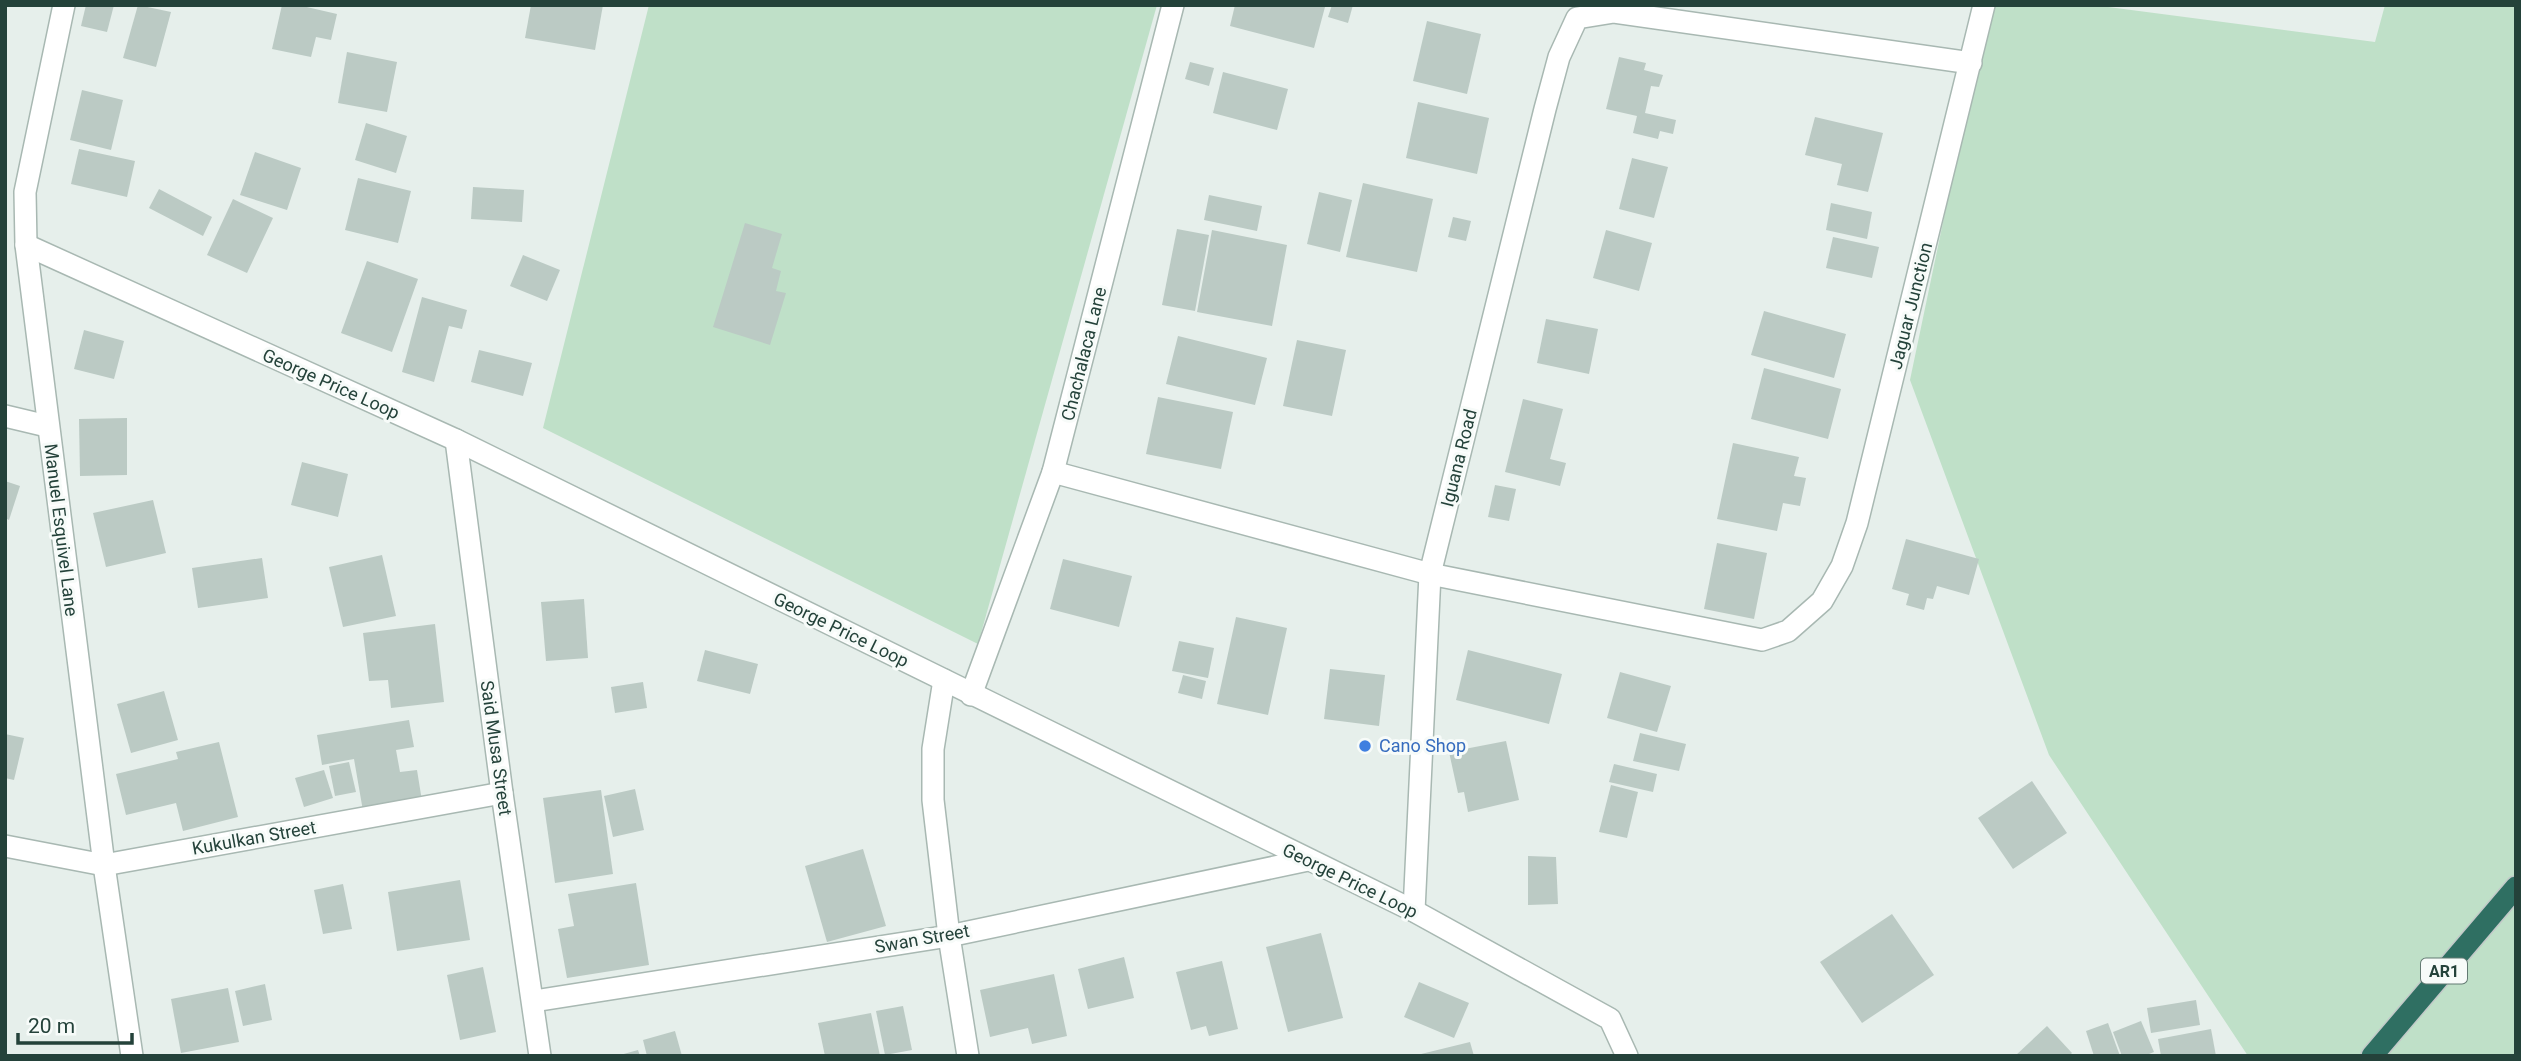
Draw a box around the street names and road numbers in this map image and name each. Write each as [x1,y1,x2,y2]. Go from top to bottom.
street label: Jaguar Junction [1885,240,1936,371]
street label: Chachalaca Lane [1057,285,1110,423]
street label: George Price Loop [259,344,403,423]
street label: Iguana Road [1436,407,1481,509]
street label: Manuel Esquivel Lane [40,442,83,617]
street label: George Price Loop [770,588,912,671]
street label: Said Musa Street [477,679,516,817]
street label: Kukulkan Street [190,816,318,859]
street label: George Price Loop [1279,839,1421,922]
street label: Swan Street [873,920,971,957]
road number: AR1 [2421,959,2467,984]

